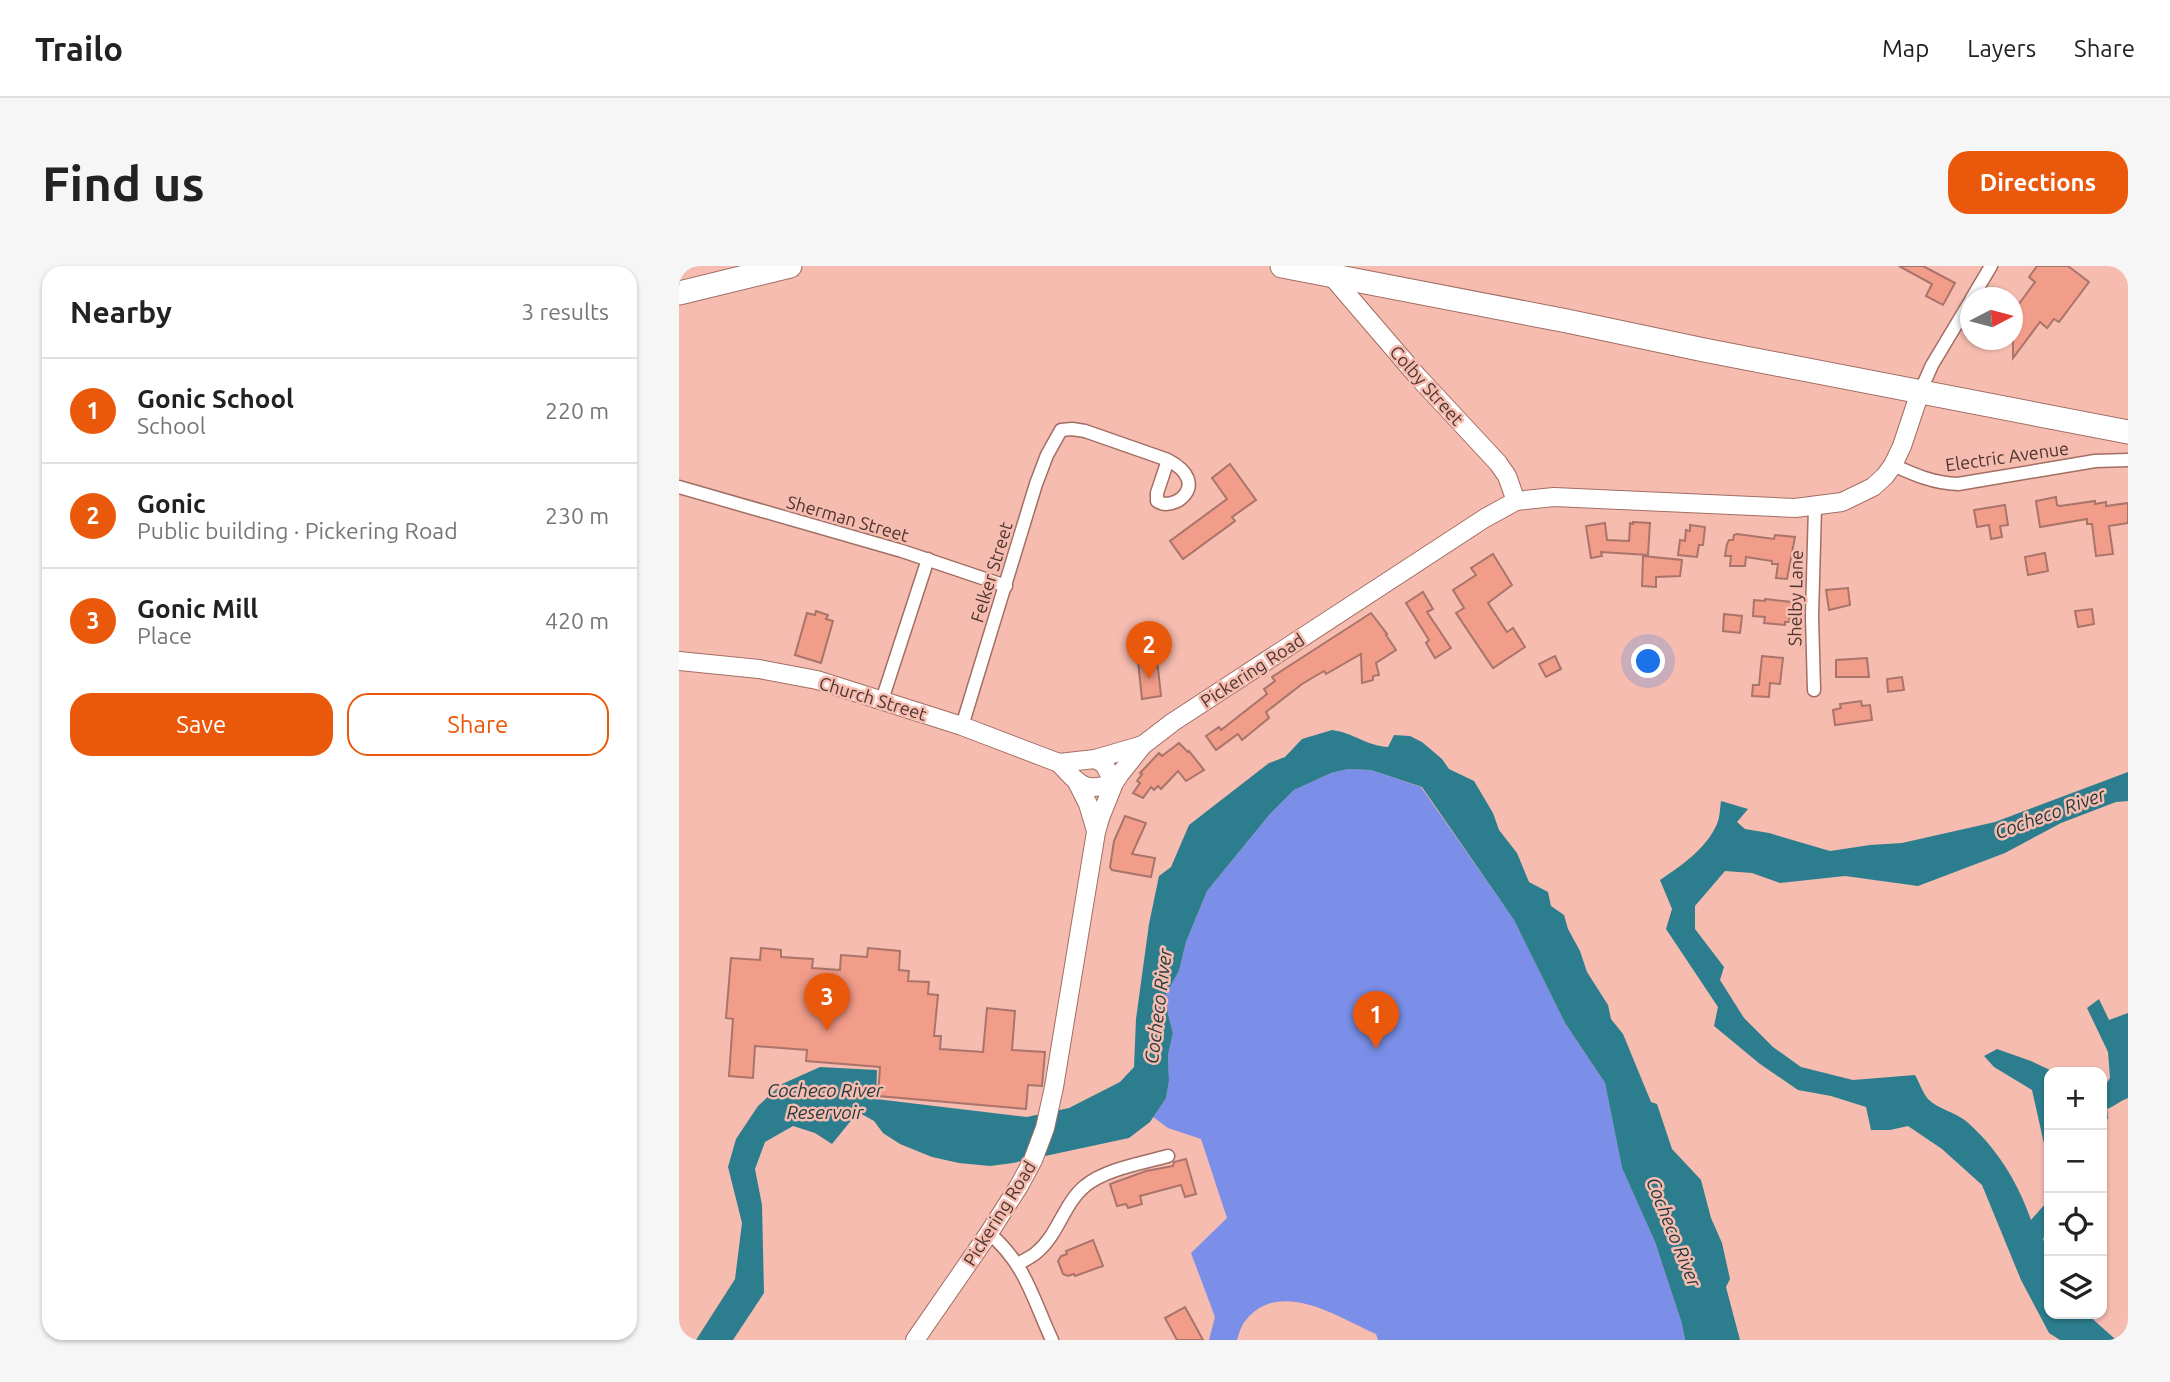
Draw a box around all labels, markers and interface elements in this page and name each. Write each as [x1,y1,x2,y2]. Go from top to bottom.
text: Trailo [35,30,123,67]
text: Map [1882,35,1929,62]
text: Layers [1967,35,2036,62]
text: Share [2074,35,2135,62]
button: Directions [1948,151,2128,214]
text: Find us [42,155,205,210]
north arrow [1960,287,2023,350]
text: Nearby [70,295,172,329]
text: 3 results [521,299,609,324]
street label: Colby Street [1386,341,1468,429]
text: Gonic School [137,384,294,413]
text: 1 [87,398,99,423]
text: 220 m [545,398,609,423]
text: School [137,413,206,438]
street label: Electric Avenue [1944,437,2070,475]
text: Gonic [137,489,206,518]
street label: Sherman Street [785,491,911,545]
text: 2 [87,503,99,528]
text: 230 m [545,503,609,528]
text: Public building · Pickering Road [137,518,458,543]
street label: Felker Street [966,519,1016,625]
street label: Shelby Lane [1784,550,1806,646]
text: Gonic Mill [137,594,258,623]
text: 3 [87,608,99,633]
text: 420 m [545,608,609,633]
pin: 2 [1126,621,1172,679]
text: Place [137,623,192,648]
street label: Pickering Road [1196,629,1308,711]
your location [1631,644,1665,678]
street label: Church Street [817,672,929,724]
button: Save [70,693,333,756]
button: Share [347,693,609,756]
water label: Cocheco River [1992,783,2109,843]
water label: Cocheco River [1140,946,1176,1065]
pin: 3 [804,973,850,1031]
pin: 1 [1353,991,1399,1049]
map controls [2044,1067,2107,1319]
button: + [2044,1067,2107,1130]
water label: Cocheco River Reservoir [767,1079,884,1123]
button: − [2044,1130,2107,1193]
street label: Pickering Road [959,1157,1039,1269]
water label: Cocheco River [1642,1174,1706,1291]
button: locate [2044,1193,2107,1256]
button: layers [2044,1256,2107,1319]

